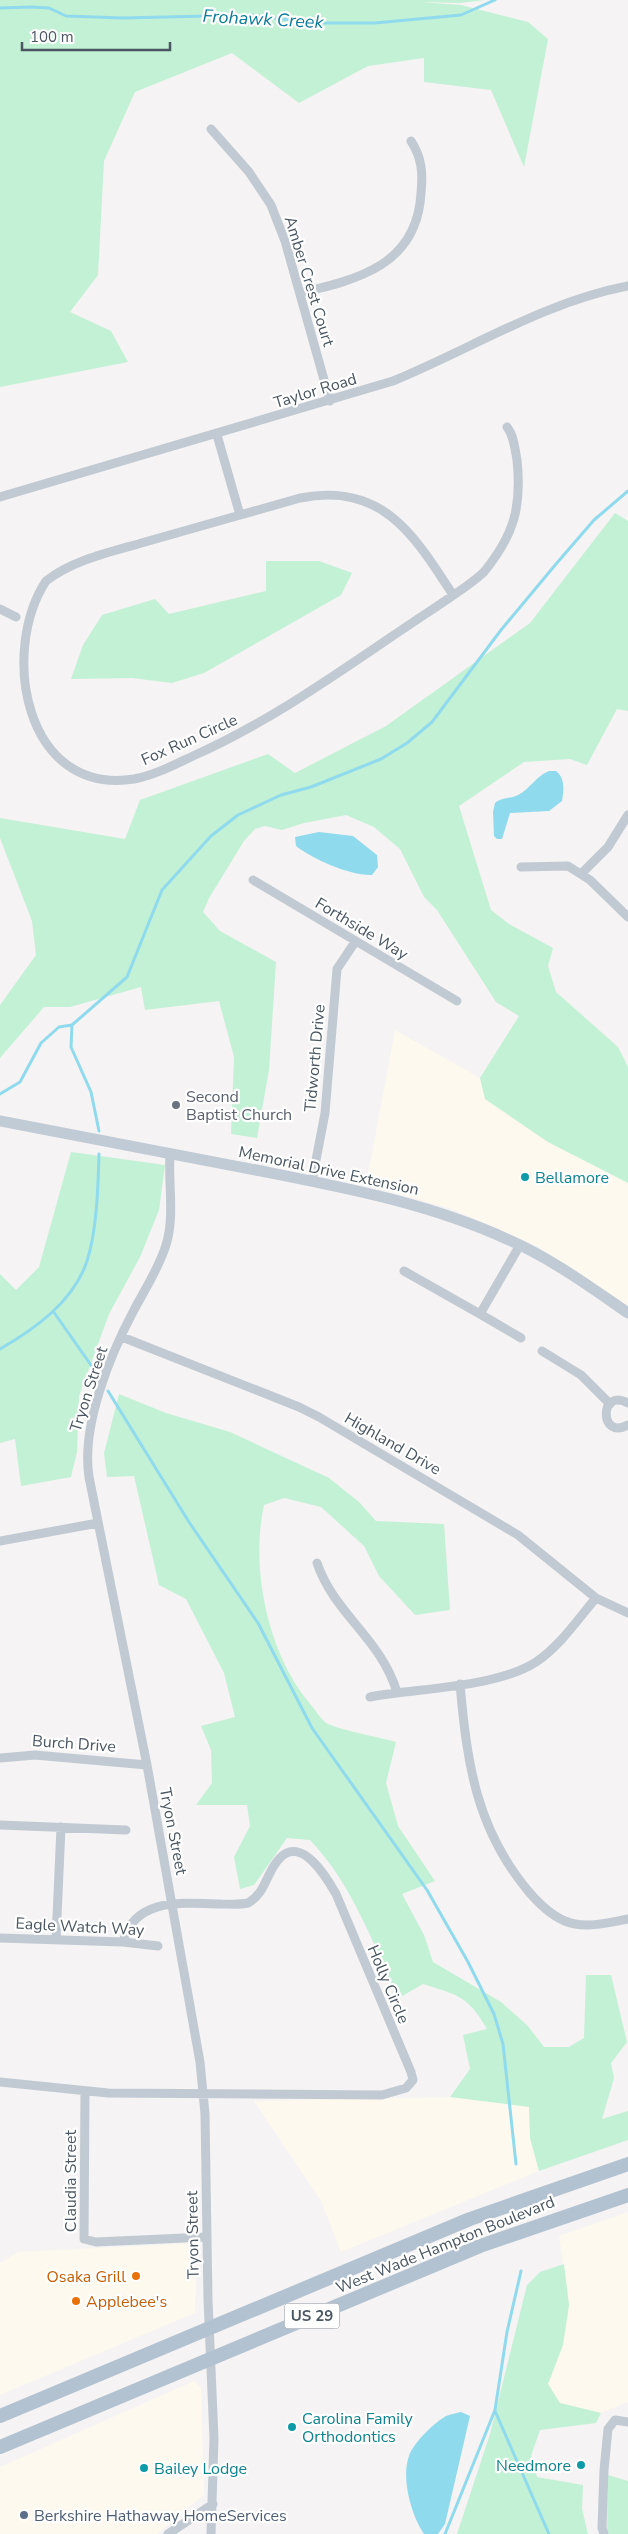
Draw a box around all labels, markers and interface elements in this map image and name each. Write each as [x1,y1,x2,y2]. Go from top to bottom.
water label: Frohawk Creek [202,4,325,34]
scale bar [22,20,170,52]
text: 100 m [30,27,74,47]
street label: Amber Crest Court [279,213,339,349]
street label: Taylor Road [271,368,359,414]
street label: Fox Run Circle [138,709,241,771]
street label: Forthside Way [311,892,413,966]
street label: Tidworth Drive [299,1003,331,1113]
place label: Second Baptist Church [186,1086,292,1126]
marker: Second Baptist Church [170,1099,182,1111]
street label: Memorial Drive Extension [237,1141,421,1201]
place label: Bellamore [535,1167,609,1189]
marker: Bellamore [519,1171,531,1183]
street label: Tryon Street [65,1343,113,1435]
street label: Highland Drive [340,1407,445,1480]
street label: Burch Drive [31,1730,117,1758]
street label: Tryon Street [154,1786,192,1877]
street label: Eagle Watch Way [15,1913,146,1941]
street label: Holly Circle [362,1942,414,2027]
street label: Claudia Street [60,2129,82,2232]
street label: Tryon Street [181,2190,205,2279]
street label: West Wade Hampton Boulevard [333,2191,558,2299]
place label: Osaka Grill [47,2266,126,2288]
marker: Osaka Grill [130,2270,142,2282]
place label: Applebee's [86,2291,167,2313]
marker: Applebee's [70,2295,82,2307]
road number: US 29 [284,2304,340,2328]
place label: Carolina Family Orthodontics [302,2408,414,2448]
marker: Carolina Family Orthodontics [286,2421,298,2433]
place label: Needmore [496,2455,571,2477]
place label: Bailey Lodge [154,2458,247,2480]
marker: Needmore [575,2459,587,2471]
marker: Bailey Lodge [138,2462,150,2474]
place label: Berkshire Hathaway HomeServices [34,2505,287,2527]
marker: Berkshire Hathaway HomeServices [18,2509,30,2521]

